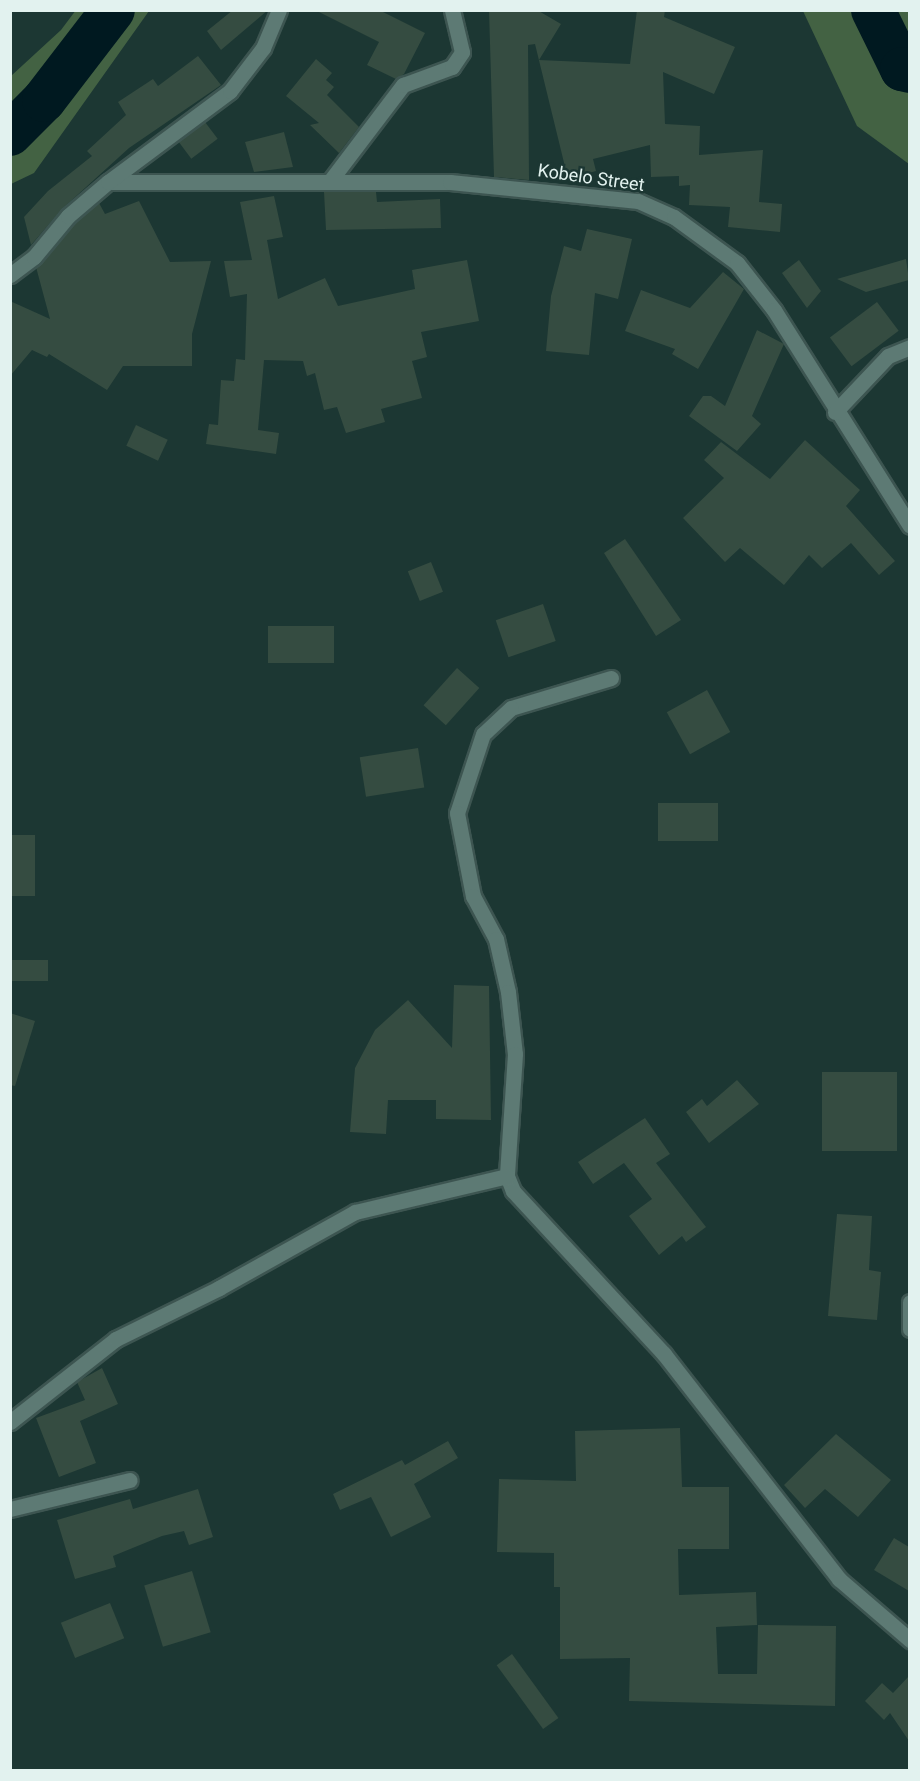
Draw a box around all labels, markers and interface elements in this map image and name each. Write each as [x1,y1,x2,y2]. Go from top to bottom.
street label: Kobelo Street [536,160,646,196]

